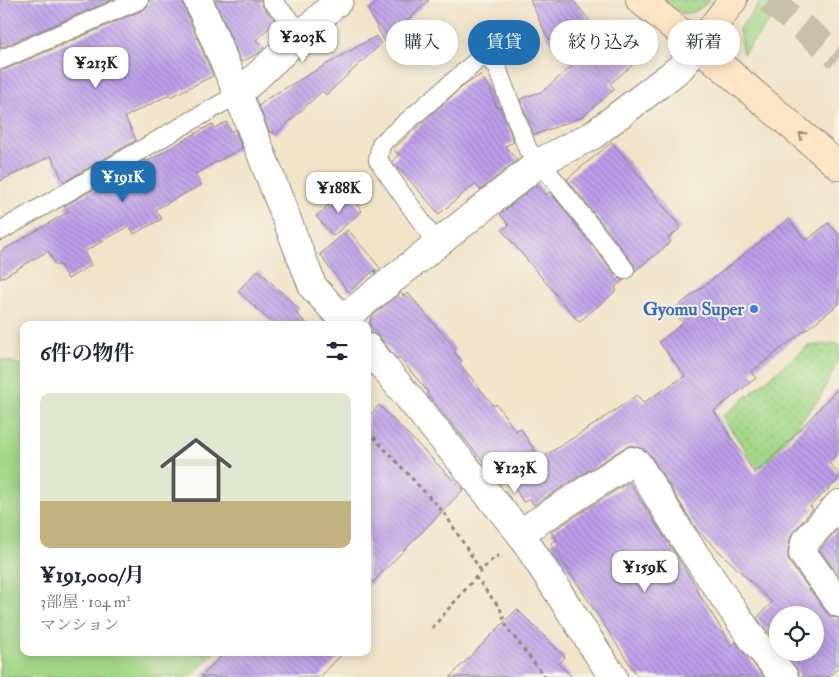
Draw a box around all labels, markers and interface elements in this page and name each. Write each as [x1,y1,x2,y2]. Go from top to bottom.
pin: ¥203K [268,20,338,63]
chip: 購入 [386,20,458,65]
chip: 賃貸 [468,20,540,65]
chip: 絞り込み [550,20,658,65]
chip: 新着 [668,20,740,65]
text: ¥203K [280,27,326,47]
pin: ¥213K [61,46,131,89]
text: ¥213K [74,53,118,73]
one-way arrow [799,132,808,140]
pin: ¥191K [88,160,158,203]
text: ¥191K [102,167,144,187]
pin: ¥188K [304,172,374,214]
text: ¥188K [317,178,361,198]
place label: Gyomu Super [643,298,744,321]
marker: Gyomu Super [748,303,760,315]
icon: filters [323,337,351,365]
text: 6件の物件 [40,340,135,367]
icon: home [151,425,241,515]
pin: ¥123K [480,452,550,494]
text: ¥123K [493,458,537,478]
pin: ¥159K [610,550,680,593]
text: ¥159K [623,557,667,577]
text: ¥191,000/月 [40,562,145,589]
text: 3部屋 · 104 m² [40,592,131,612]
map controls [769,606,824,661]
button: locate [769,606,824,661]
text: マンション [40,615,119,635]

